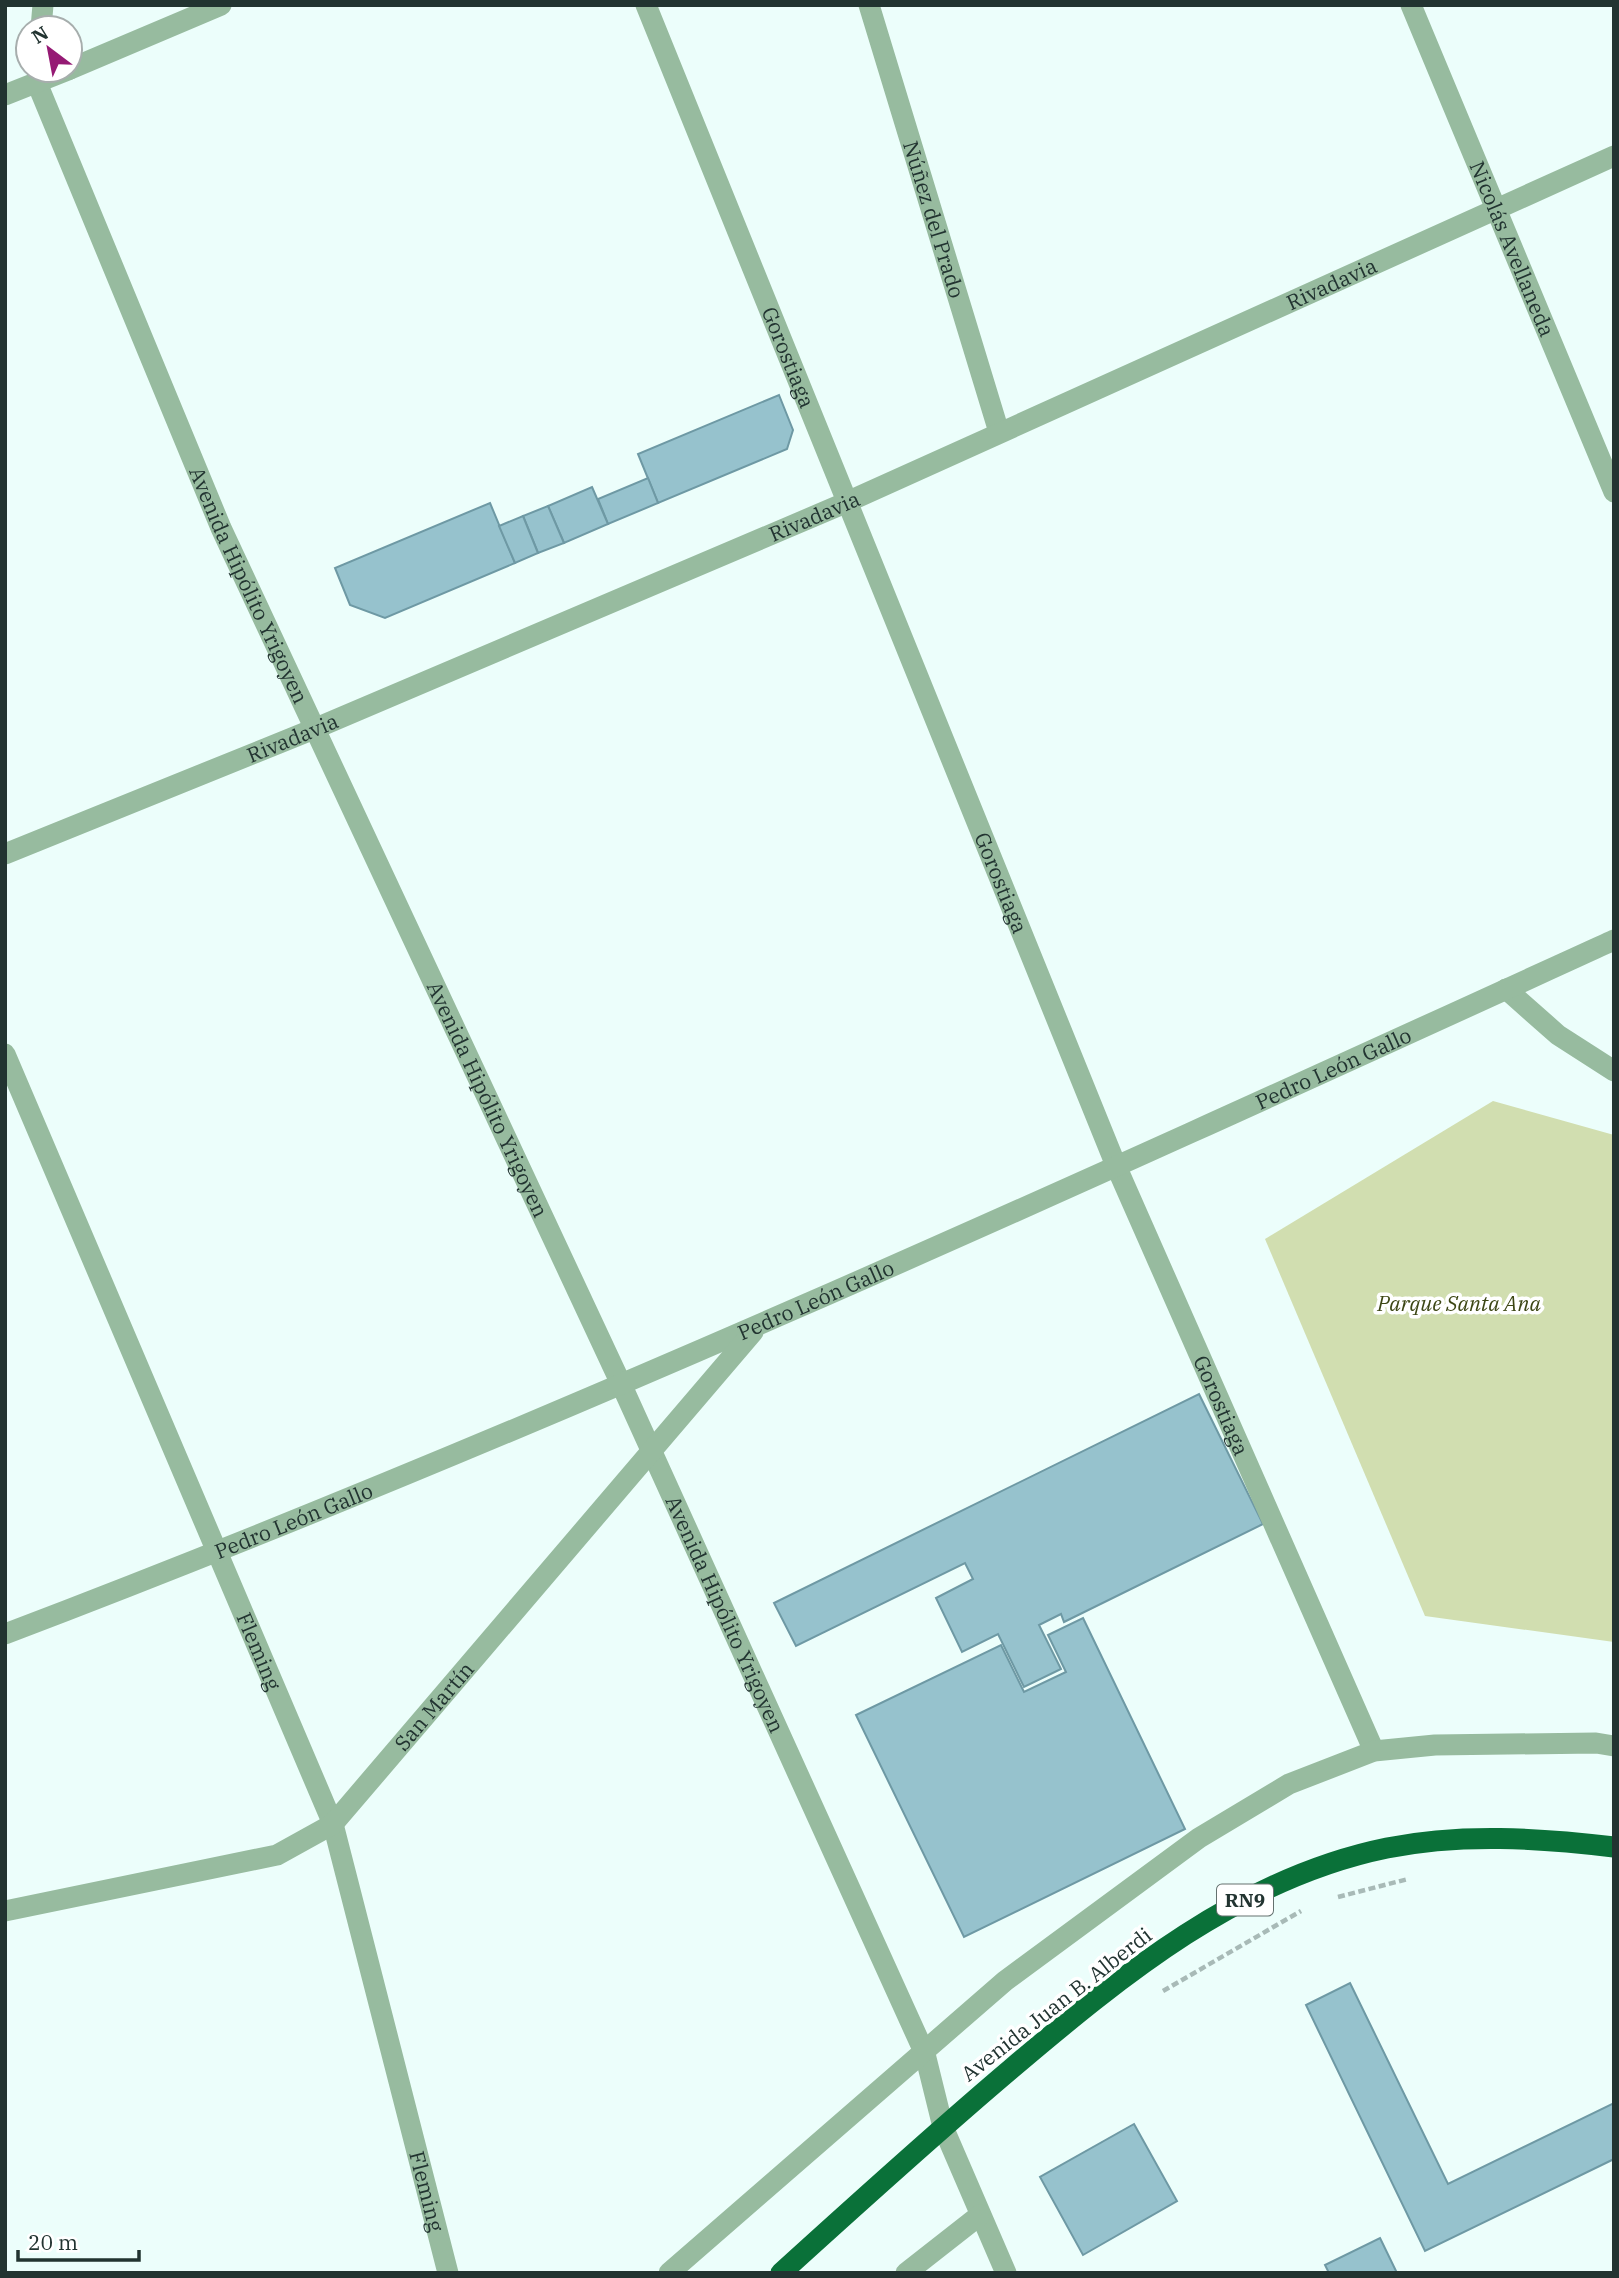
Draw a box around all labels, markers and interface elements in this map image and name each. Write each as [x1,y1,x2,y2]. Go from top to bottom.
north arrow [14,14,84,84]
text: N [27,20,53,49]
street label: Núñez del Prado [897,137,971,301]
street label: Nicolás Avellaneda [1464,157,1562,341]
street label: Rivadavia [1282,251,1381,316]
street label: Gorostiaga [756,303,822,412]
street label: Avenida Hipólito Yrigoyen [183,462,315,708]
street label: Rivadavia [764,484,864,548]
street label: Rivadavia [242,706,342,769]
street label: Gorostiaga [969,828,1034,937]
street label: Avenida Hipólito Yrigoyen [421,977,555,1222]
street label: Pedro León Gallo [1251,1021,1416,1116]
street label: Pedro León Gallo [733,1253,898,1346]
park label: Parque Santa Ana [1376,1289,1541,1317]
street label: Gorostiaga [1187,1351,1256,1460]
street label: Pedro León Gallo [210,1476,377,1565]
street label: Avenida Hipólito Yrigoyen [659,1491,791,1737]
street label: Fleming [230,1608,289,1695]
street label: San Martín [388,1655,480,1756]
road number: RN9 [1217,1884,1273,1916]
street label: Avenida Juan B. Alberdi [955,1921,1157,2087]
street label: Fleming [403,2148,451,2235]
scale bar [18,2218,138,2262]
text: 20 m [28,2228,78,2256]

